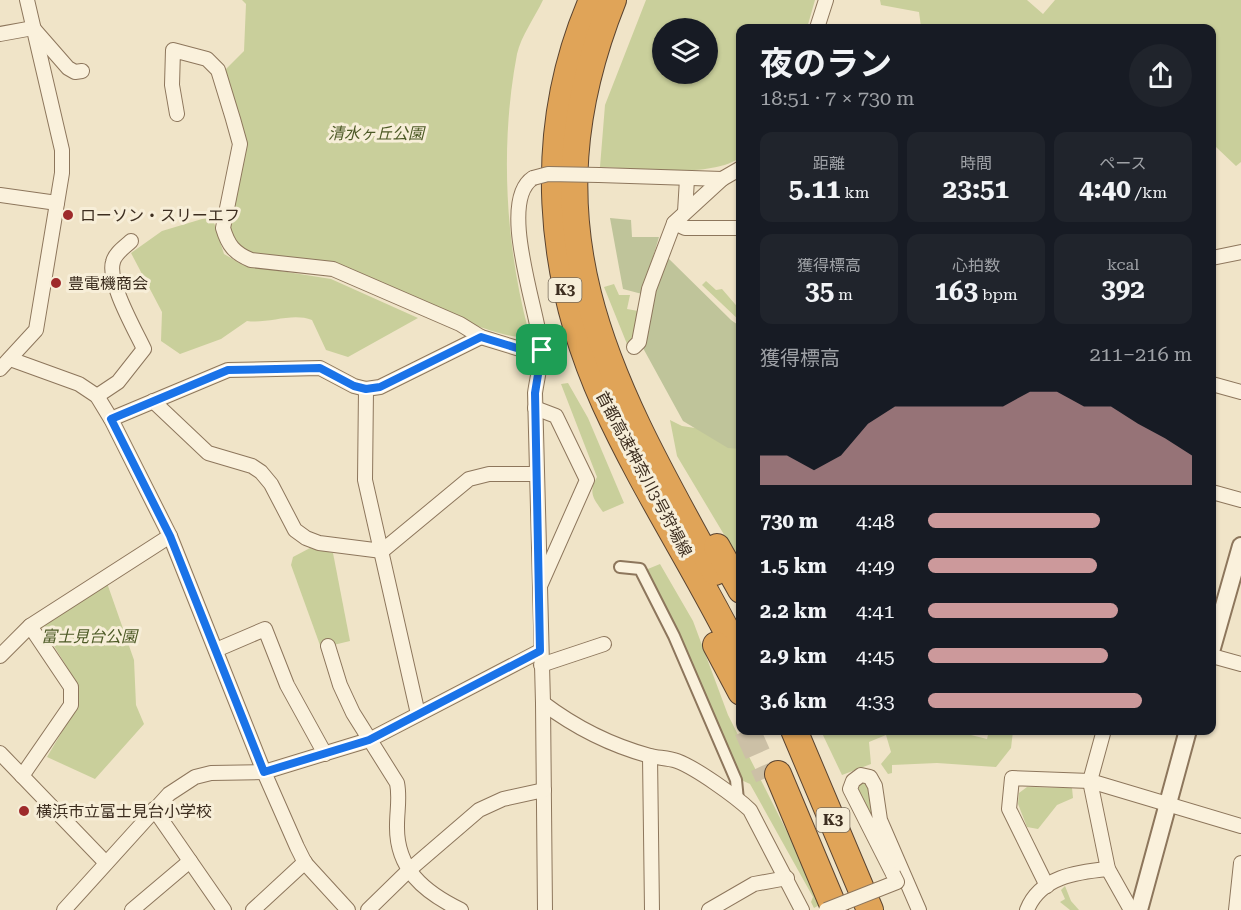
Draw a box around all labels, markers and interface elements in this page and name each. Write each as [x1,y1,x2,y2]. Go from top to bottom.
map controls [652,18,718,84]
button: layers [652,18,718,84]
text: 夜のラン [760,44,892,83]
button: share [1129,44,1192,107]
text: 18:51 · 7 × 730 m [760,86,915,110]
park label: 清水ヶ丘公園 [328,124,426,143]
text: 距離 [813,154,845,173]
text: 時間 [960,154,992,173]
text: ペース [1099,154,1147,173]
text: 5.11 [789,174,841,204]
text: 23:51 [943,174,1009,204]
text: 4:40 [1079,174,1131,204]
text: km [841,183,869,202]
text: /km [1131,183,1167,202]
place label: ローソン・スリーエフ [80,206,240,225]
marker: ローソン・スリーエフ [61,208,75,222]
text: kcal [1107,255,1139,274]
text: 獲得標高 [797,256,861,275]
text: 心拍数 [952,256,1000,275]
place label: 豊電機商会 [68,274,148,293]
text: 392 [1101,274,1145,304]
marker: 豊電機商会 [49,276,63,290]
text: 35 [805,276,834,306]
text: 163 [934,276,978,306]
road number: K3 [548,278,582,302]
text: m [834,285,853,304]
text: bpm [978,285,1018,304]
pin [516,324,567,375]
icon: arrive [525,333,558,366]
text: 211–216 m [1089,342,1192,366]
text: 獲得標高 [760,346,840,370]
street label: 首都高速神奈川3号狩場線 [592,388,696,560]
text: 730 m [760,509,818,533]
text: 4:48 [856,509,895,533]
text: 1.5 km [760,554,827,578]
text: 4:49 [856,554,895,578]
text: 2.2 km [760,599,827,623]
text: 4:41 [856,599,895,623]
park label: 富士見台公園 [41,627,139,646]
text: 2.9 km [760,644,827,668]
text: 4:45 [856,644,895,668]
text: 3.6 km [760,689,827,713]
text: 4:33 [856,689,895,713]
place label: 横浜市立富士見台小学校 [36,802,212,821]
marker: 横浜市立富士見台小学校 [17,804,31,818]
road number: K3 [816,808,850,832]

